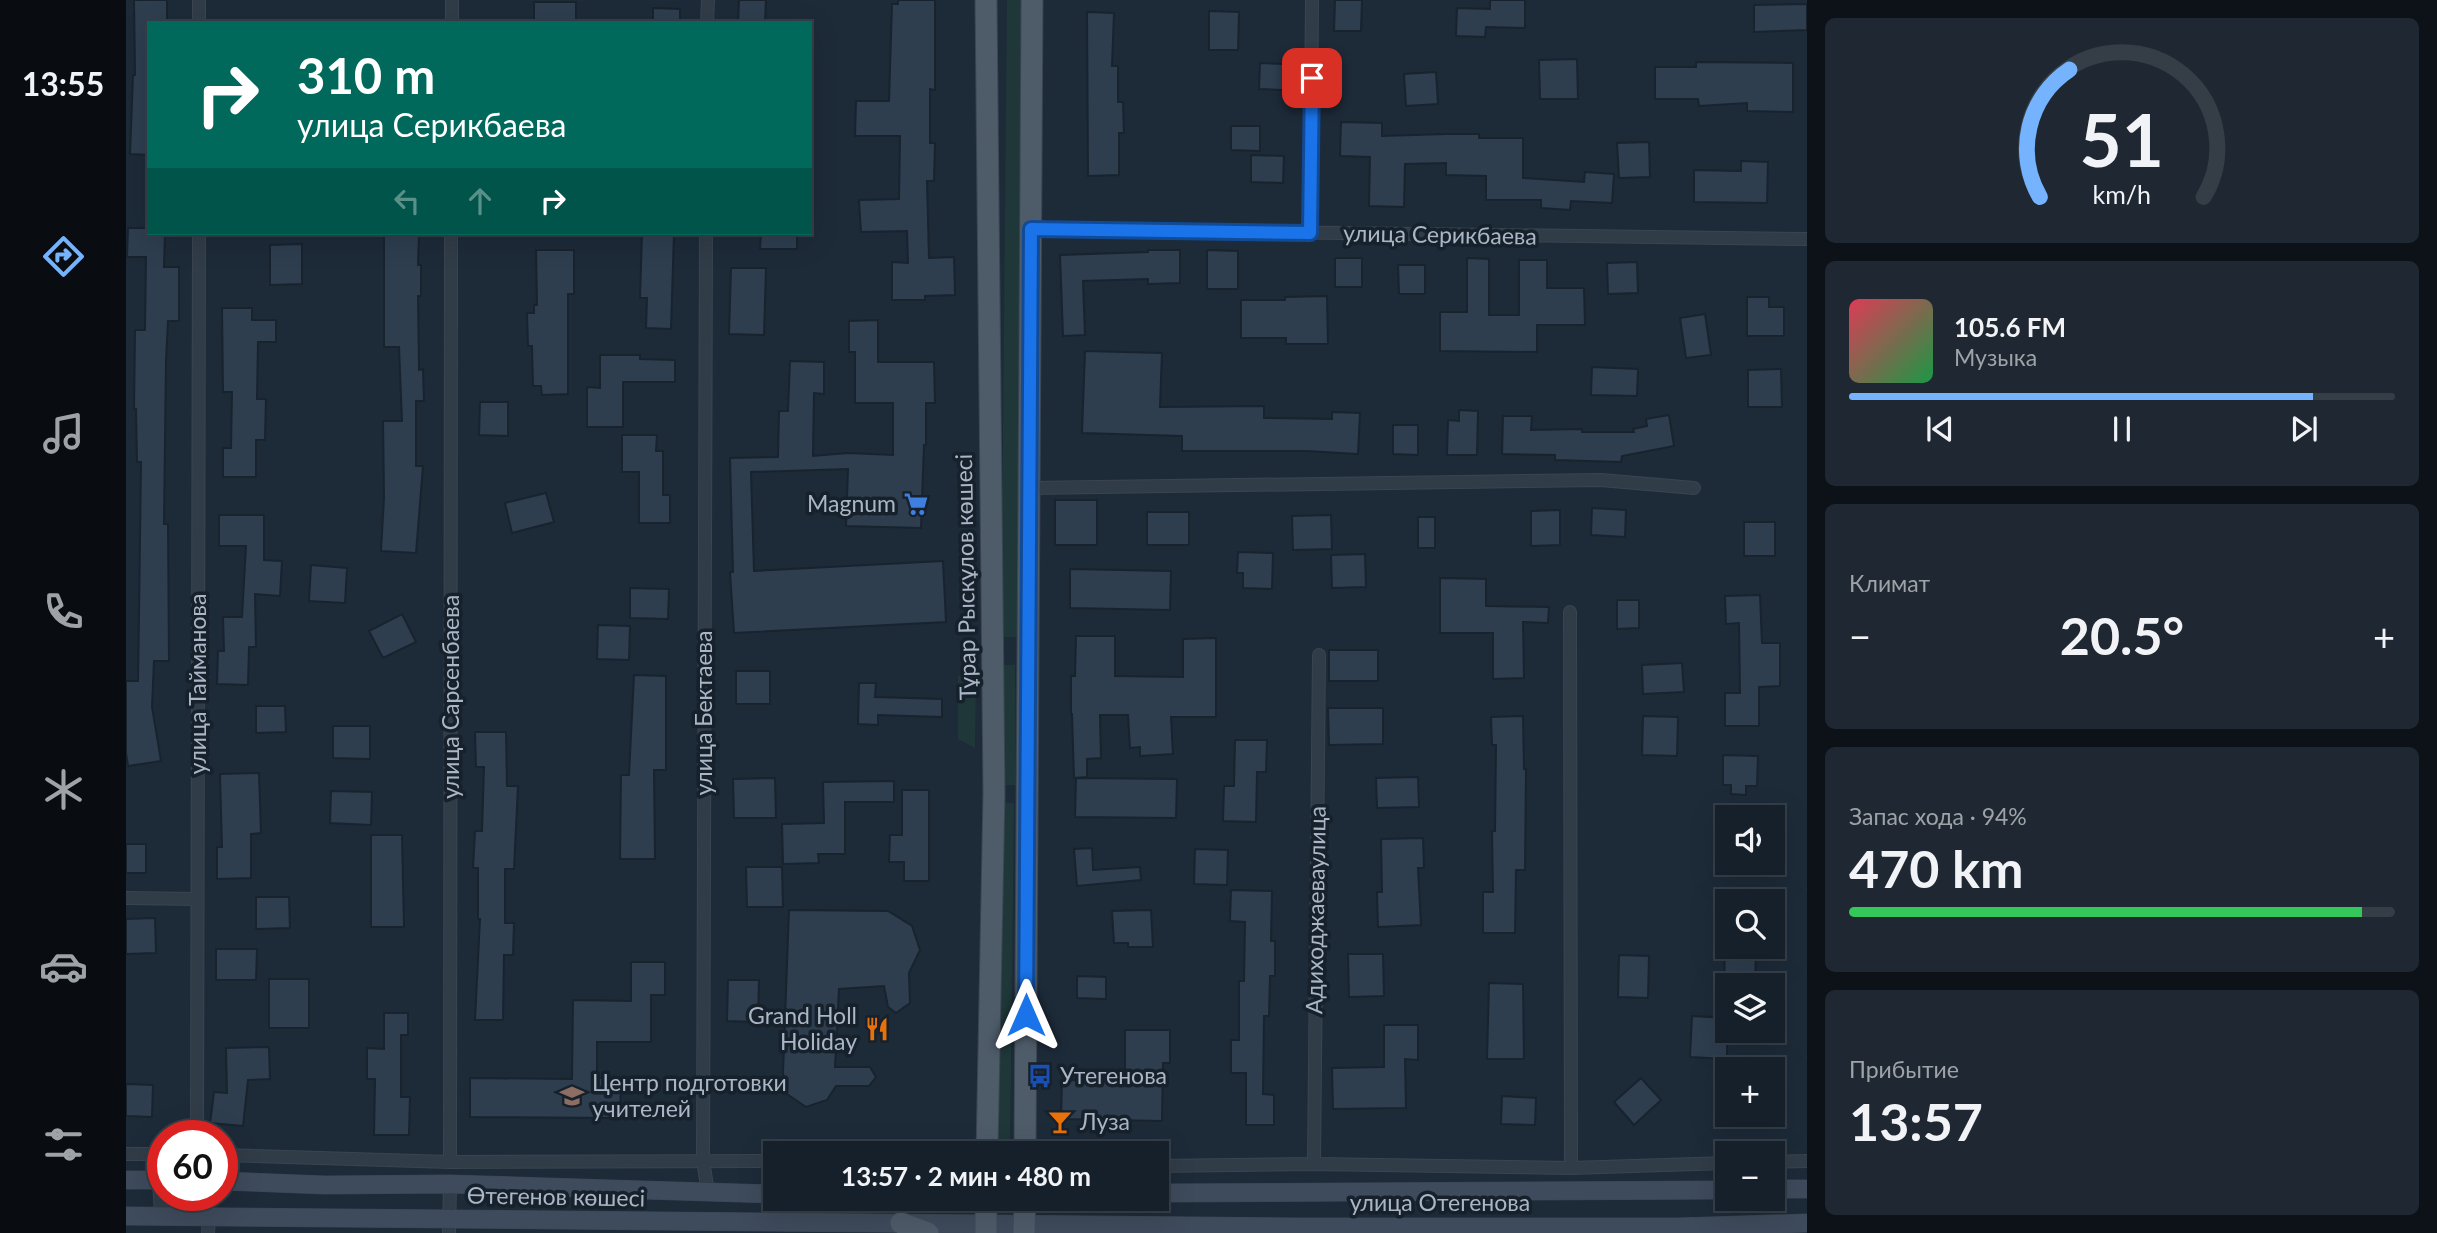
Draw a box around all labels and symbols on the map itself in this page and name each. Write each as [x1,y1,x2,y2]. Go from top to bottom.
pin [1282,48,1342,108]
street label: улица Серикбаева [1343,218,1537,250]
street label: Тұрар Рыскұлов көшесі [949,454,981,700]
place label: Magnum [807,489,896,517]
supermarket icon: Magnum [902,490,930,518]
street label: улица Тайманова [183,594,211,774]
street label: улица Сарсенбаева [436,595,464,799]
street label: улица Бектаева [689,631,717,795]
street label: Адиходжаеваулица [1299,806,1331,1014]
position arrow [989,978,1063,1052]
place label: Grand Holl Holiday [748,1001,857,1055]
restaurant icon: Grand Holl Holiday [863,1015,891,1043]
place label: Утегенова [1060,1061,1167,1089]
bus stop icon: Утегенова [1026,1062,1054,1090]
place label: Центр подготовки учителей [592,1068,787,1122]
school or university icon: Центр подготовки учителей [558,1082,586,1110]
place label: Луза [1079,1107,1130,1135]
bar icon: Луза [1046,1108,1074,1136]
speed limit sign: 60 [147,1120,238,1211]
street label: Өтегенов көшесі [467,1180,645,1212]
street label: улица Отегенова [1350,1188,1530,1216]

